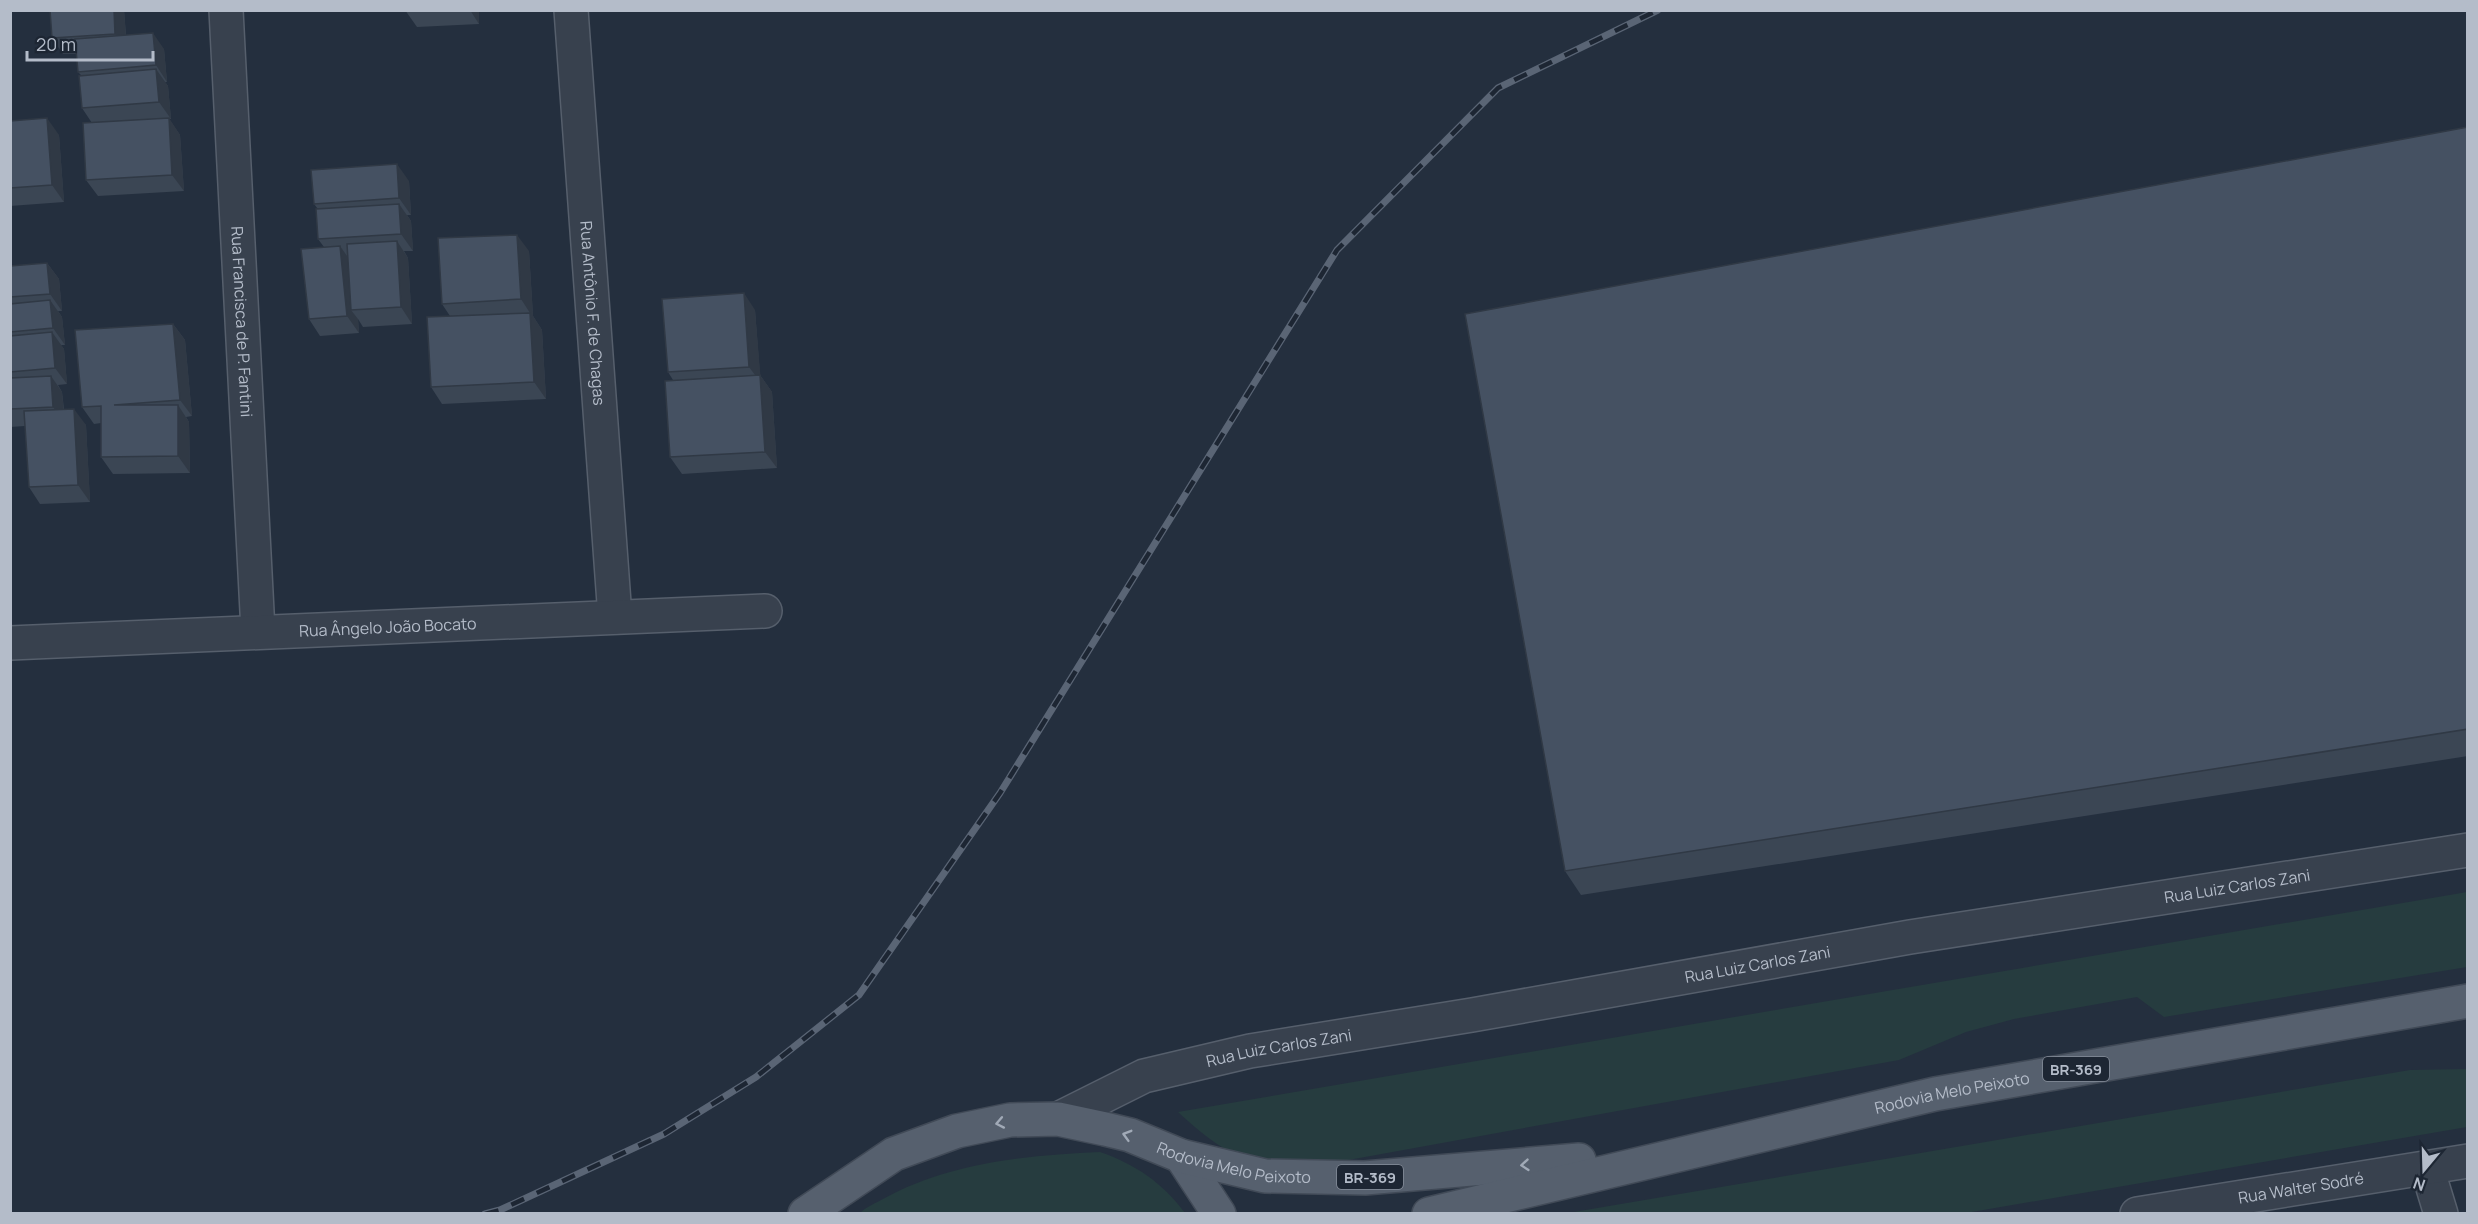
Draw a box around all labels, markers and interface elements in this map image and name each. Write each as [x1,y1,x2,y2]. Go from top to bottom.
scale bar [27,24,153,62]
text: 20 m [36,32,76,56]
street label: Rua Antônio F. de Chagas [575,220,611,406]
street label: Rua Francisca de P. Fantini [226,226,258,418]
street label: Rua Ângelo João Bocato [298,612,477,642]
street label: Rua Luiz Carlos Zani [2163,864,2312,908]
street label: Rua Luiz Carlos Zani [1683,940,1832,988]
street label: Rua Luiz Carlos Zani [1204,1024,1353,1072]
road number: BR-369 [2043,1057,2109,1081]
street label: Rodovia Melo Peixoto [1872,1067,2031,1119]
one-way arrow [995,1115,1005,1128]
one-way arrow [1122,1130,1133,1142]
street label: Rodovia Melo Peixoto [1154,1136,1311,1188]
north arrow [2394,1140,2454,1200]
one-way arrow [1521,1158,1530,1171]
road number: BR-369 [1337,1165,1403,1189]
street label: Rua Walter Sodré [2236,1167,2365,1209]
text: N [2410,1172,2428,1196]

